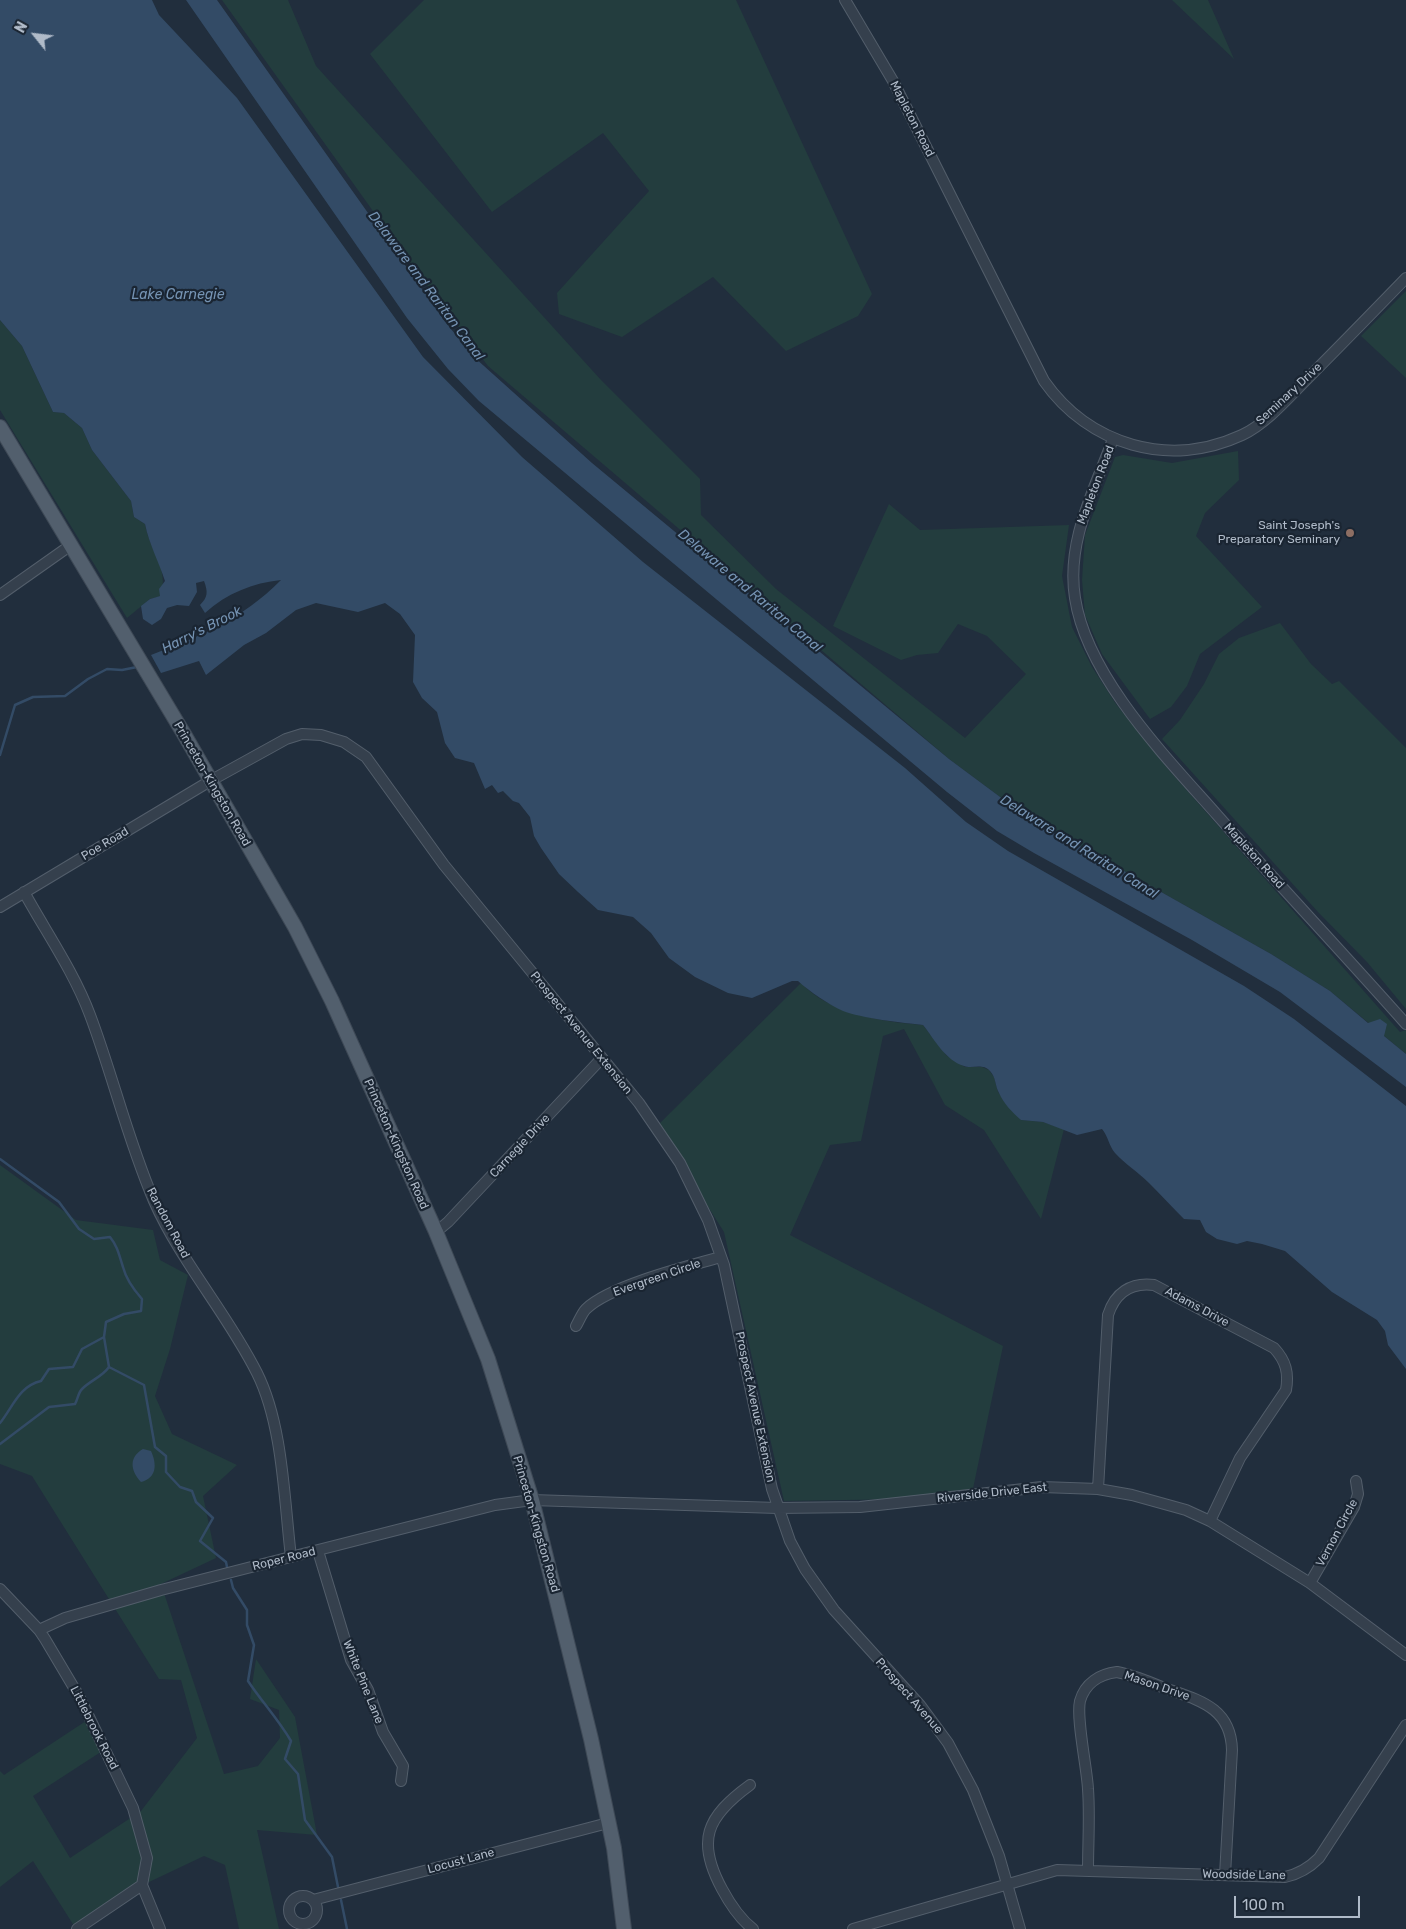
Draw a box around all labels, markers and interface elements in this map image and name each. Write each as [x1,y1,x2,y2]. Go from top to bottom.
north arrow [10,10,60,60]
text: N [12,19,31,36]
street label: Mapleton Road [887,79,937,159]
water label: Delaware and Raritan Canal [364,208,488,364]
water label: Lake Carnegie [132,287,224,303]
street label: Seminary Drive [1253,360,1325,428]
street label: Mapleton Road [1074,444,1118,526]
place label: Saint Joseph's Preparatory Seminary [1218,519,1340,547]
water label: Delaware and Raritan Canal [675,526,825,656]
marker: Saint Joseph's Preparatory Seminary [1344,527,1356,539]
water label: Harry's Brook [159,603,245,657]
street label: Princeton-Kingston Road [170,719,254,849]
water label: Delaware and Raritan Canal [997,791,1161,903]
street label: Mapleton Road [1221,820,1287,892]
street label: Poe Road [79,824,131,864]
street label: Prospect Avenue Extension [527,969,635,1097]
street label: Princeton-Kingston Road [361,1077,431,1211]
street label: Carnegie Drive [487,1111,553,1181]
street label: Random Road [143,1185,193,1261]
street label: Evergreen Circle [611,1256,703,1300]
street label: Adams Drive [1163,1284,1231,1330]
street label: Prospect Avenue Extension [732,1330,778,1484]
street label: Princeton-Kingston Road [510,1454,562,1594]
street label: Riverside Drive East [936,1480,1048,1506]
street label: Vernon Circle [1313,1497,1361,1569]
street label: Roper Road [251,1544,317,1574]
street label: White Pine Lane [340,1638,386,1726]
street label: Prospect Avenue [872,1655,946,1737]
street label: Mason Drive [1122,1668,1192,1704]
street label: Littlebrook Road [67,1684,121,1772]
street label: Locust Lane [426,1845,496,1877]
street label: Woodside Lane [1202,1867,1286,1883]
scale bar [1236,1886,1362,1918]
text: 100 m [1242,1896,1284,1914]

